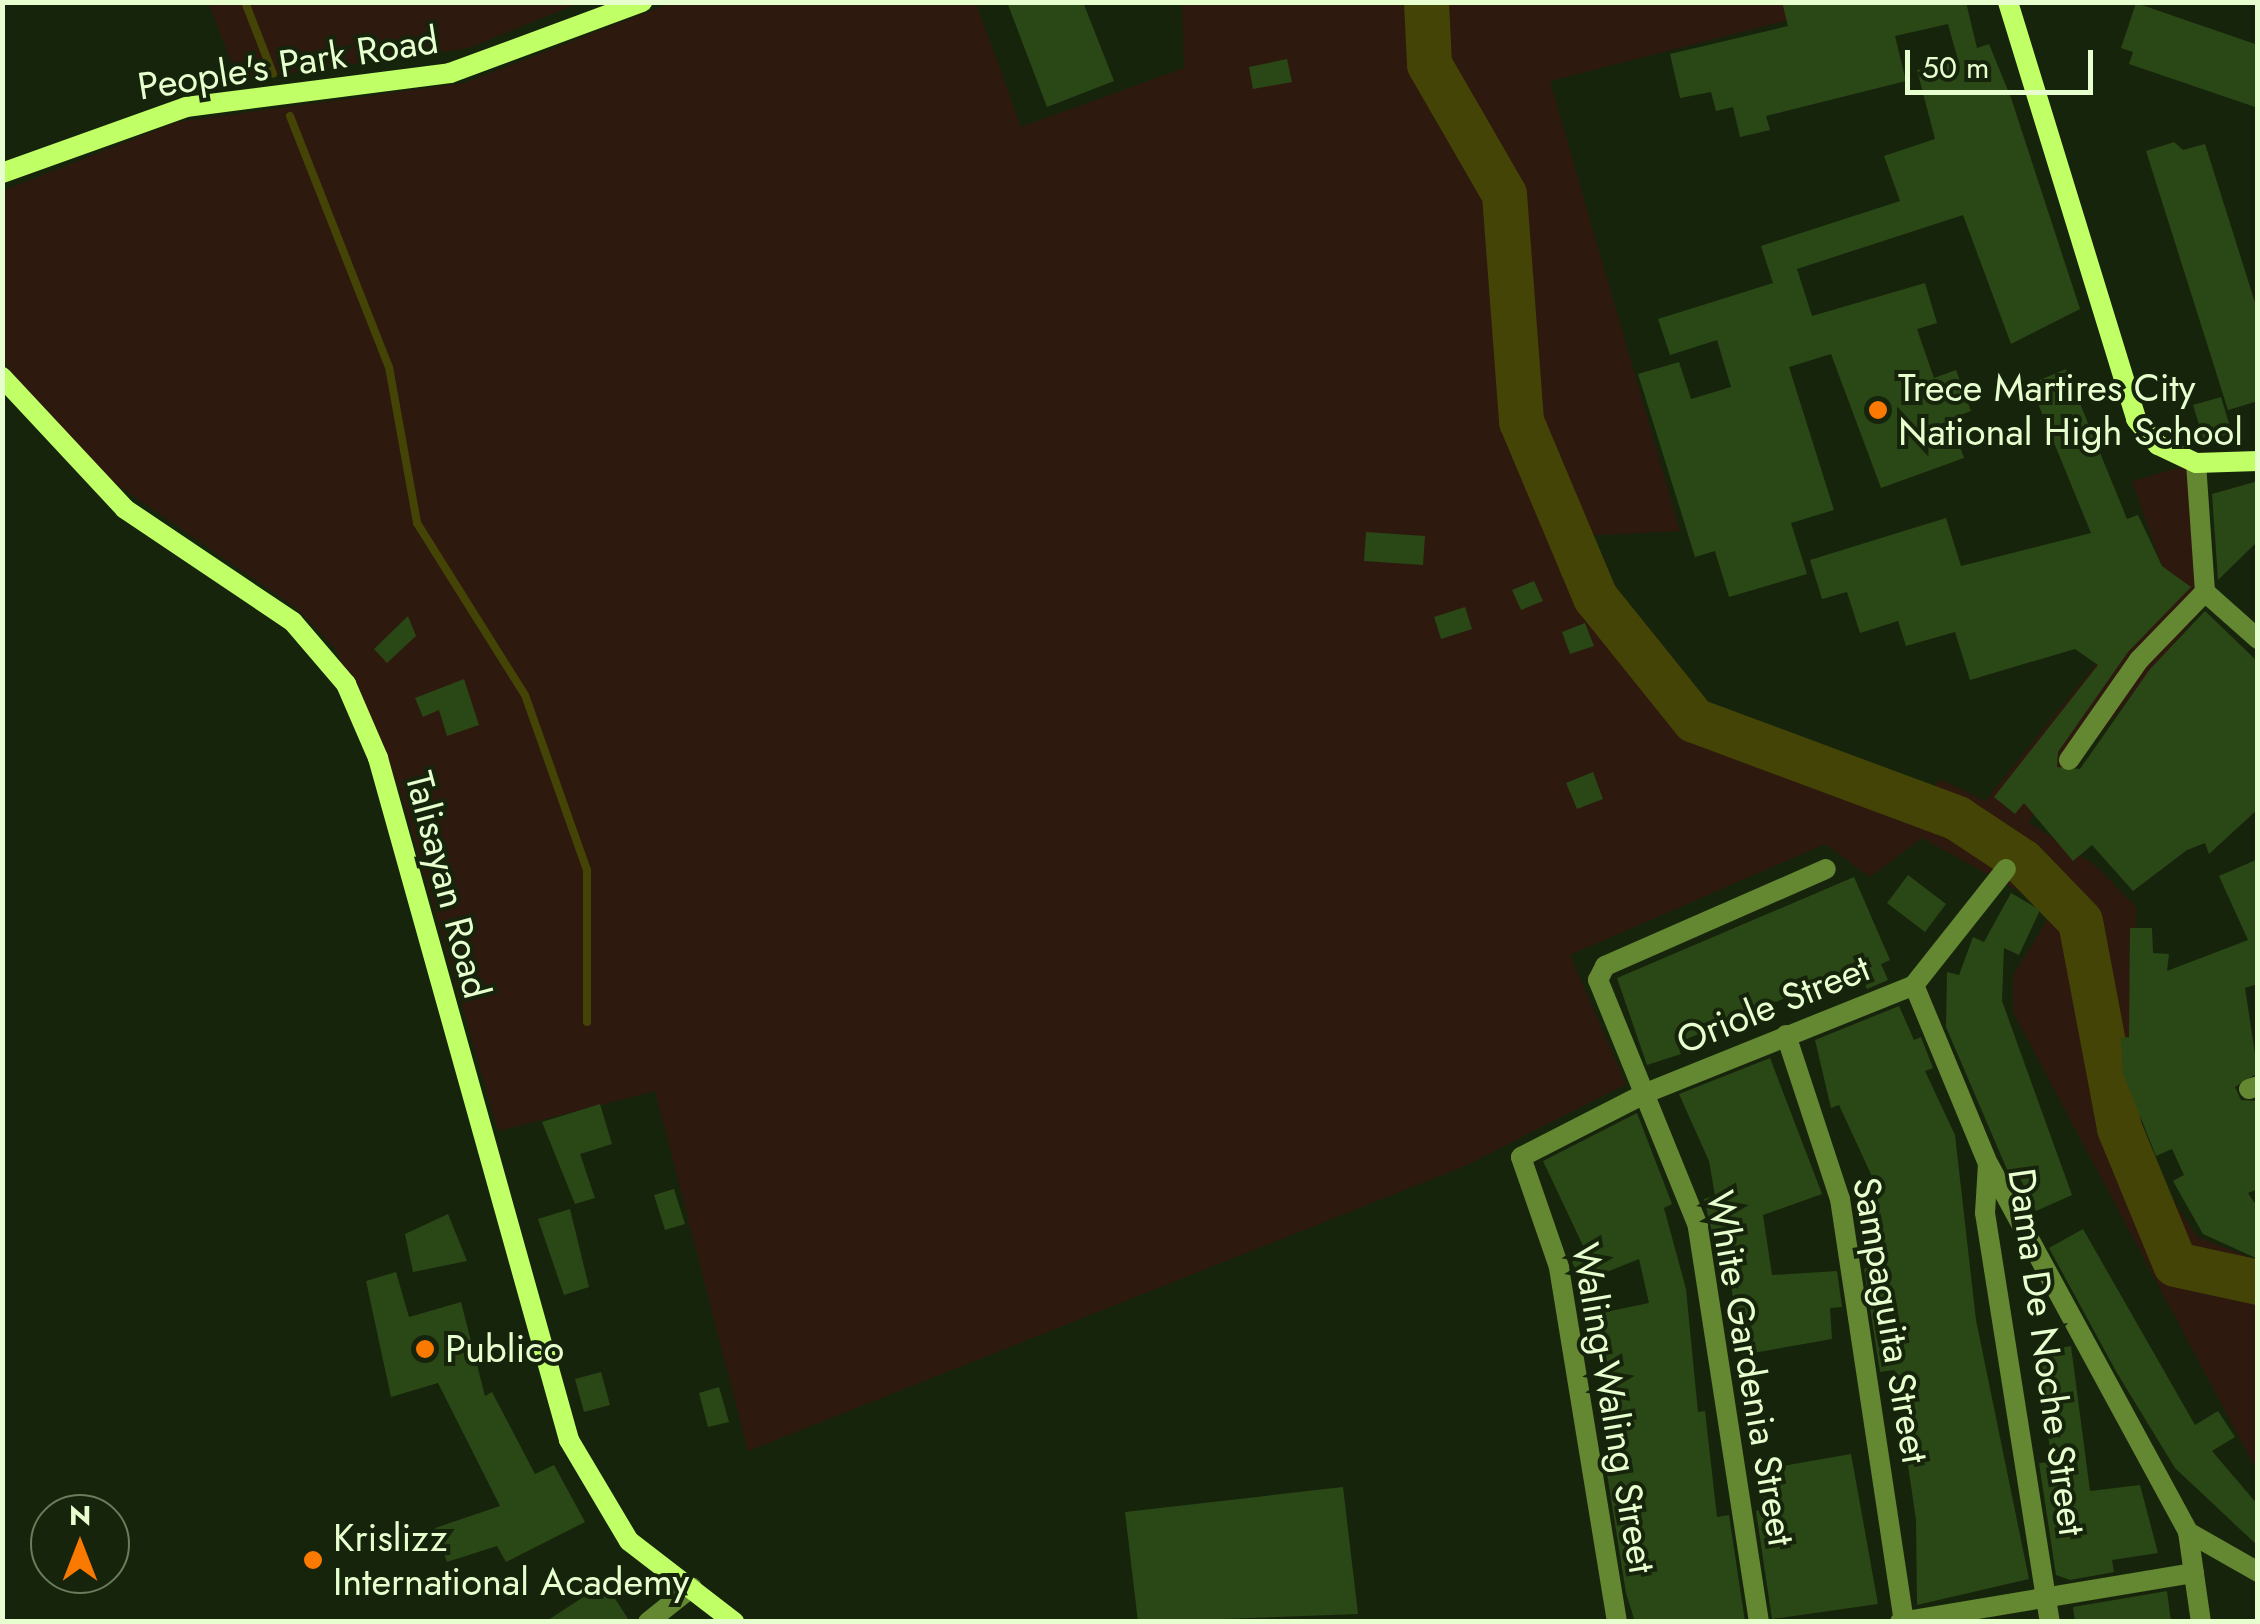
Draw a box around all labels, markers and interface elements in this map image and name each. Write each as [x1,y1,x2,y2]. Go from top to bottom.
street label: People's Park Road [134,17,442,109]
scale bar [1910,30,2098,92]
text: 50 m [1922,46,1989,89]
place label: Trece Martires City National High School [1898,365,2243,454]
marker: Trece Martires City National High School [1867,399,1889,421]
street label: Talisayan Road [396,767,500,1003]
street label: Oriole Street [1670,945,1876,1063]
street label: Dama De Noche Street [1999,1166,2095,1538]
street label: Sampaguita Street [1843,1173,1939,1467]
street label: White Gardenia Street [1697,1187,1805,1549]
street label: Waling-Waling Street [1562,1239,1666,1577]
place label: Publico [445,1326,564,1372]
marker: Publico [414,1338,436,1360]
north arrow [30,1494,130,1594]
text: N [69,1495,91,1536]
place label: Krislizz International Academy [333,1515,689,1605]
marker: Krislizz International Academy [302,1549,324,1571]

